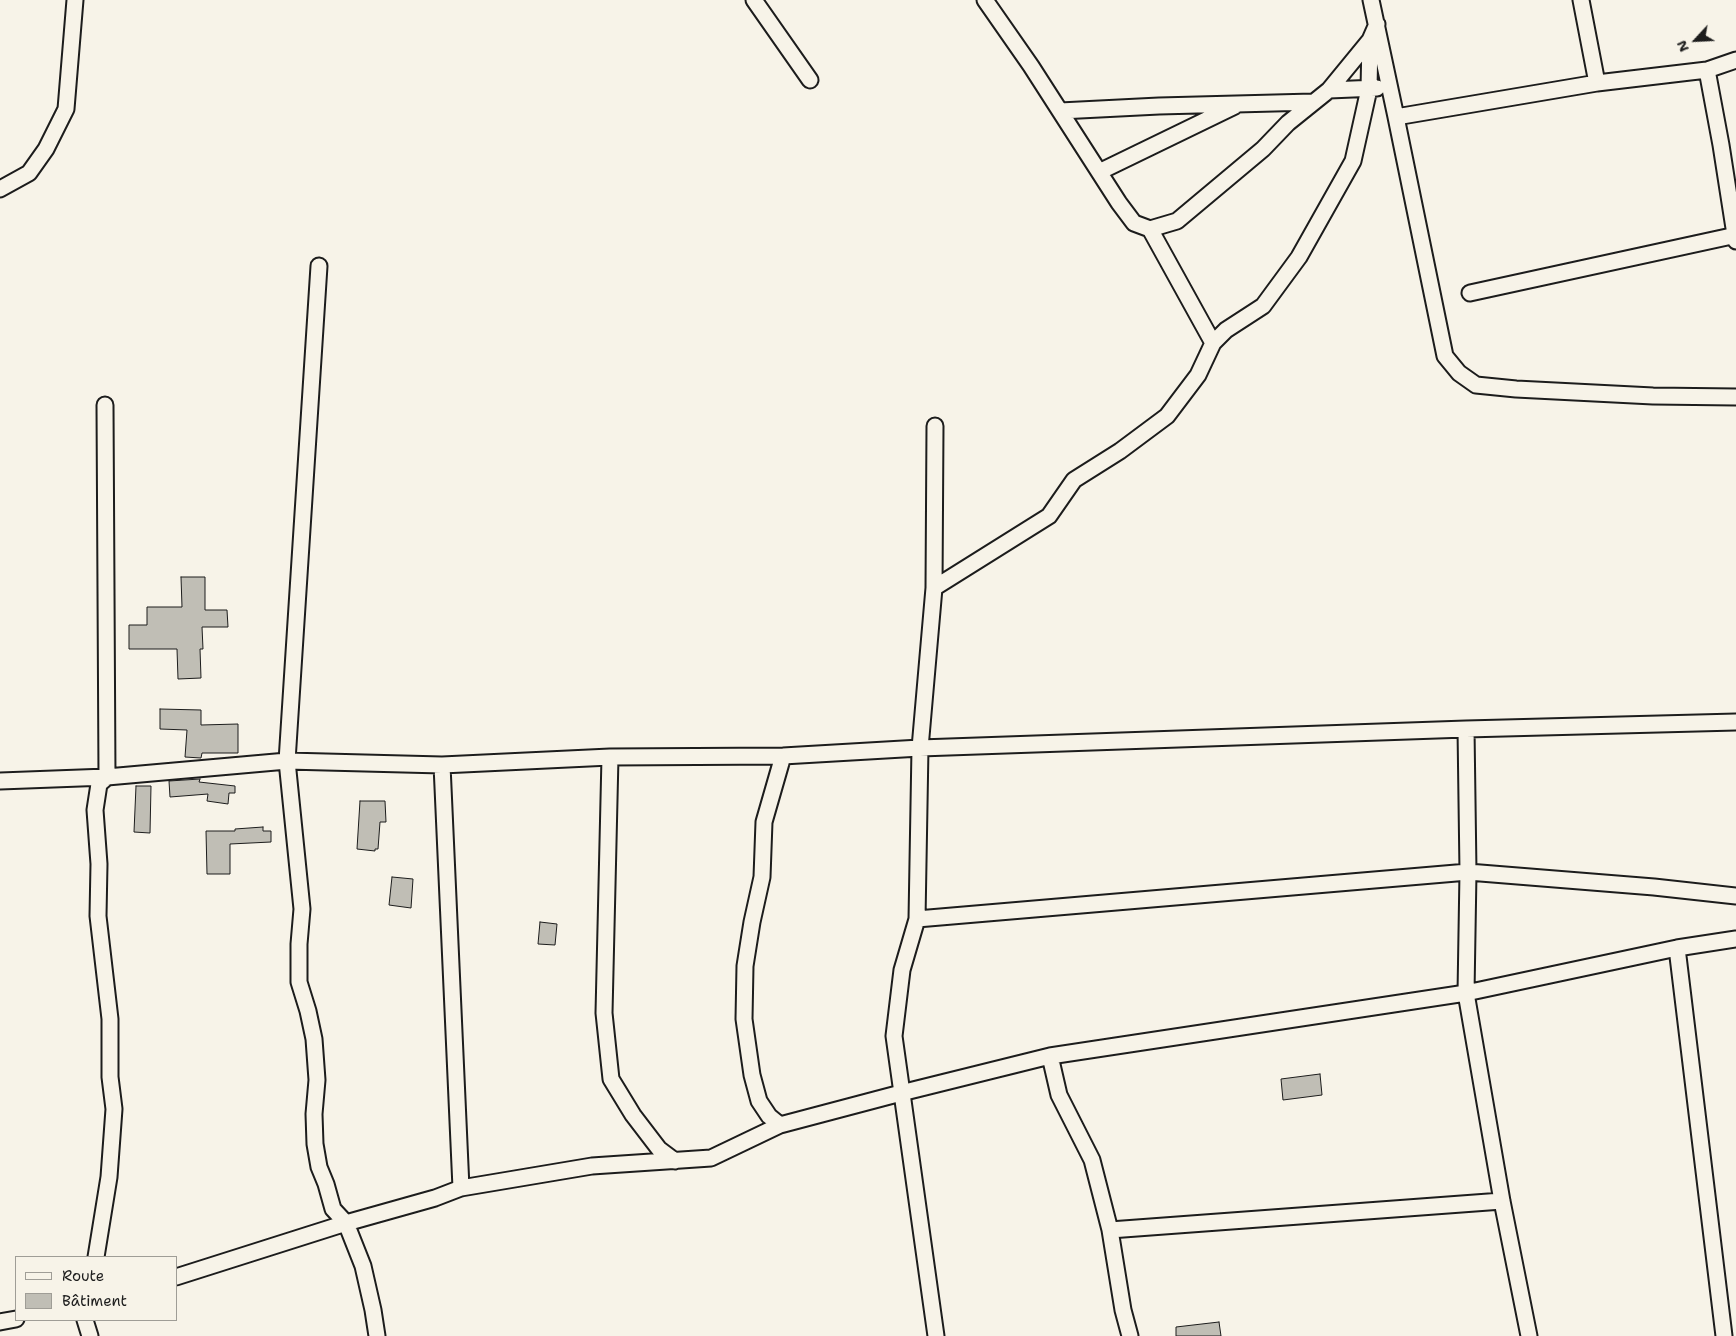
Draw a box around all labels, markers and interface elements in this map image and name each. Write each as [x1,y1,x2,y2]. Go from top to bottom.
north arrow [1671,15,1721,65]
text: N [1672,38,1693,55]
legend [15,1256,178,1321]
text: Route [62,1266,104,1286]
text: Bâtiment [62,1291,127,1311]

